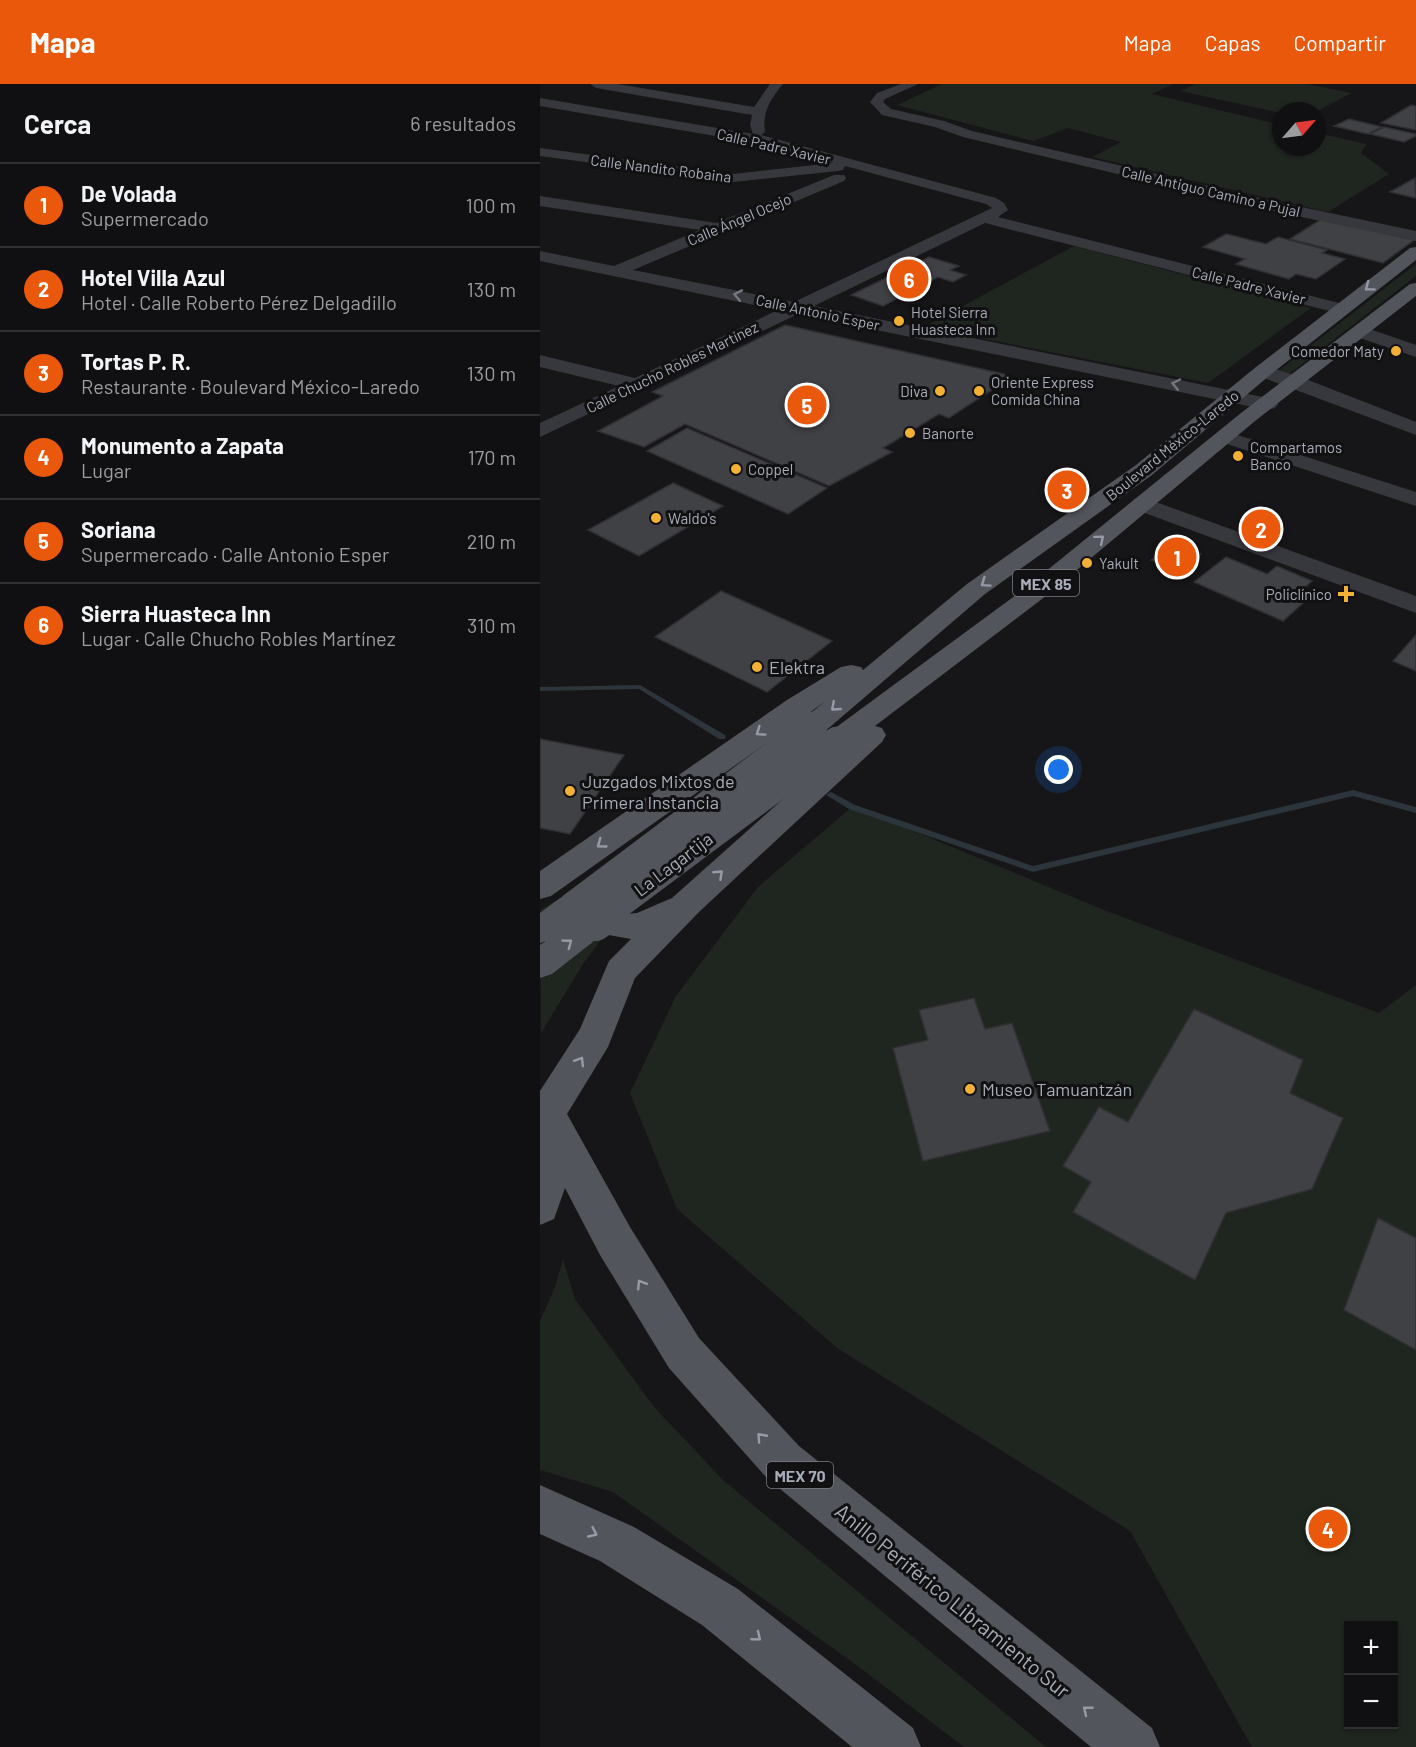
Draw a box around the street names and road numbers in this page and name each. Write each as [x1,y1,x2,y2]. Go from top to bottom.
street label: Calle Padre Xavier [715,124,833,168]
street label: Calle Nandito Robaina [590,150,732,186]
street label: Calle Antiguo Camino a Pujal [1120,162,1302,220]
street label: Calle Ángel Ocejo [684,189,794,249]
street label: Calle Padre Xavier [1190,262,1308,308]
street label: Calle Antonio Esper [754,290,882,334]
street label: Calle Chucho Robles Martínez [583,317,761,417]
street label: Boulevard México-Laredo [1102,386,1242,504]
road number: MEX 85 [1013,570,1079,596]
street label: La Lagartija [629,827,717,901]
road number: MEX 70 [767,1462,833,1488]
street label: Anillo Periférico Libramiento Sur [831,1498,1076,1703]

